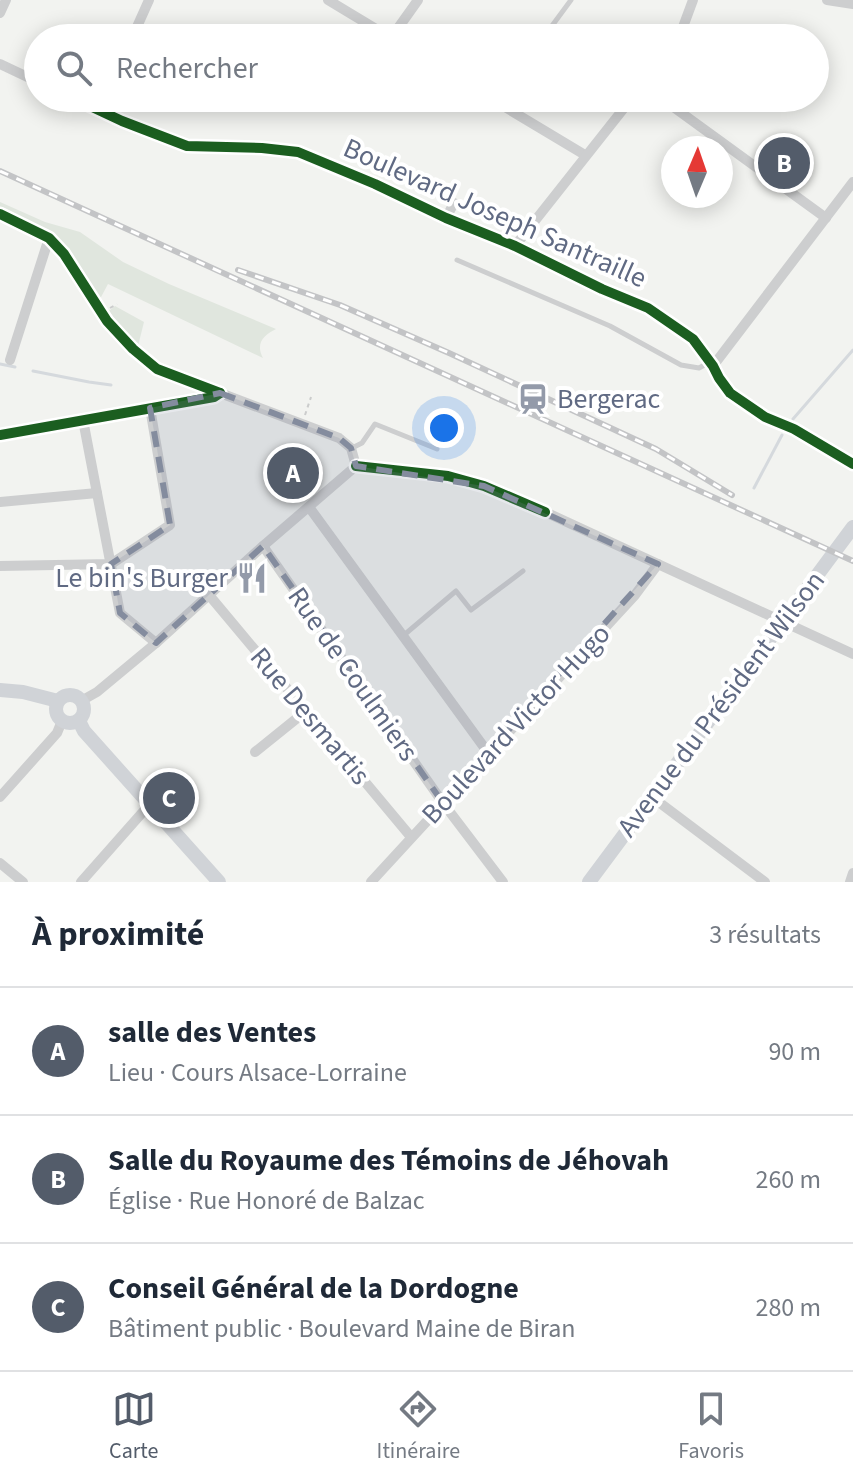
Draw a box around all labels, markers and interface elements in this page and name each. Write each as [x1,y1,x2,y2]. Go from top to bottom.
search box [24,24,829,112]
icon: search [52,46,96,90]
text: Rechercher [116,47,258,90]
street label: Boulevard Joseph Santraille [337,128,653,298]
pin: B [758,133,810,193]
north arrow [661,136,733,208]
place label: Bergerac [557,379,661,419]
station icon: Bergerac [516,382,550,416]
your location [424,408,464,448]
pin: A [267,443,319,503]
place label: Le bin's Burger [55,558,228,598]
restaurant icon: Le bin's Burger [235,561,269,595]
street label: Avenue du Président Wilson [607,563,835,845]
street label: Rue de Coulmiers [278,579,428,769]
street label: Boulevard Victor Hugo [412,615,620,833]
street label: Rue Desmartis [240,639,380,793]
pin: C [143,768,195,828]
text: À proximité [32,910,204,959]
text: 3 résultats [709,916,821,953]
text: salle des Ventes [108,1011,316,1054]
text: A [51,1033,65,1070]
text: 90 m [768,1033,821,1070]
text: Lieu · Cours Alsace-Lorraine [108,1054,407,1091]
text: Salle du Royaume des Témoins de Jéhovah [108,1139,669,1182]
text: B [50,1161,66,1198]
text: 260 m [755,1161,821,1198]
text: Église · Rue Honoré de Balzac [108,1182,425,1219]
text: Conseil Général de la Dordogne [108,1267,519,1310]
text: C [50,1289,66,1326]
text: 280 m [755,1289,821,1326]
text: Bâtiment public · Boulevard Maine de Biran [108,1310,576,1347]
tab: Carte [109,1387,158,1467]
tab: Itinéraire [377,1387,460,1467]
tab: Favoris [678,1387,744,1467]

